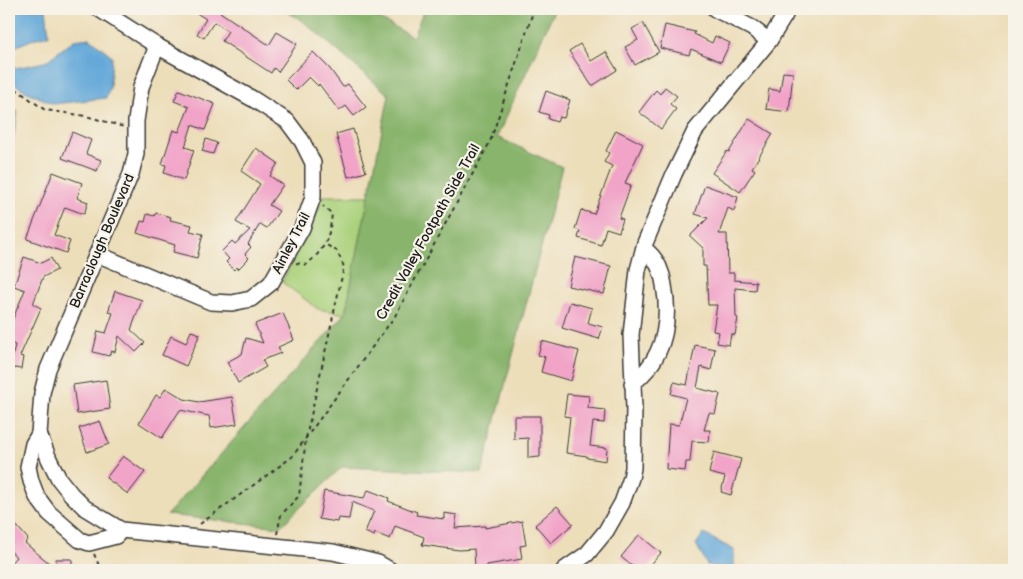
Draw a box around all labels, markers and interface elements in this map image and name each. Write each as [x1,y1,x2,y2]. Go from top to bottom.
street label: Credit Valley Footpath Side Trail [372,141,484,323]
street label: Barraclough Boulevard [66,171,138,311]
street label: Ainley Trail [268,210,314,276]

